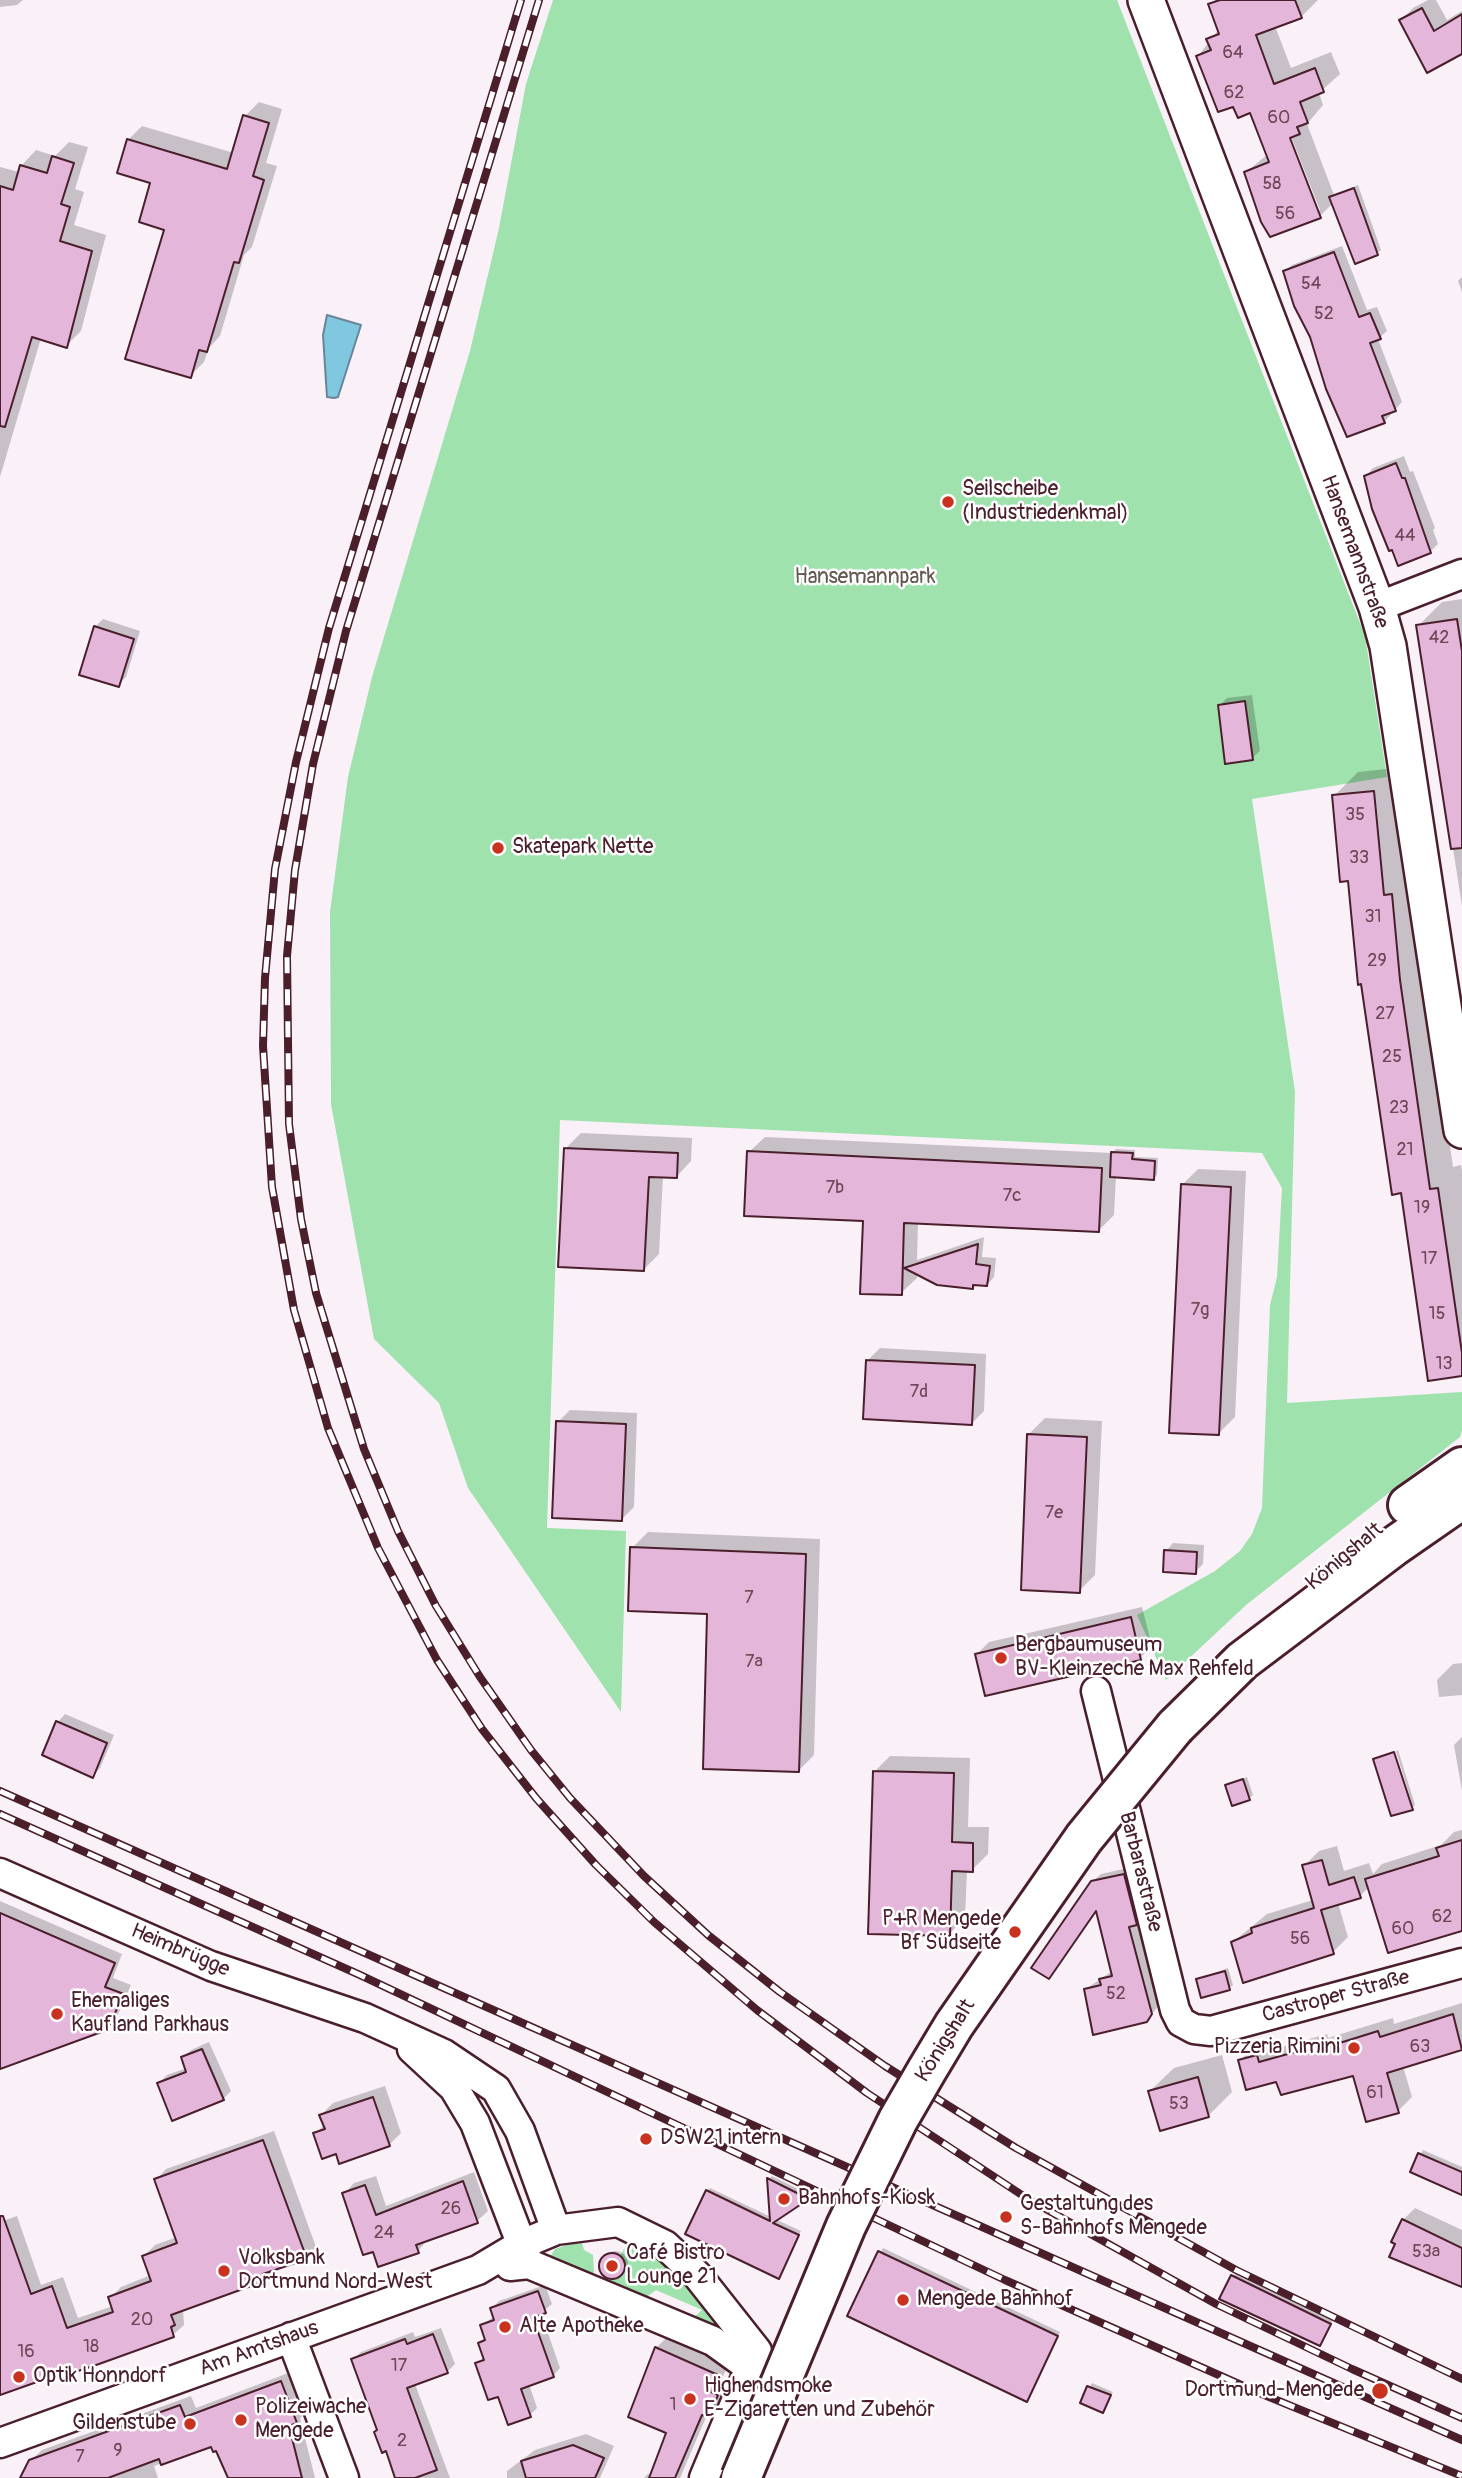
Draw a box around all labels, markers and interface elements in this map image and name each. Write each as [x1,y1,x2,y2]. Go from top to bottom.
house number: 64 [1223,42,1243,64]
house number: 62 [1224,82,1244,104]
house number: 60 [1268,107,1290,129]
house number: 58 [1263,173,1281,195]
house number: 56 [1275,203,1295,225]
house number: 54 [1301,273,1321,295]
house number: 52 [1314,303,1334,325]
street label: Hansemannstraße [1315,472,1393,632]
place label: Seilscheibe (Industriedenkmal) [962,477,1129,527]
marker: Seilscheibe (Industriedenkmal) [940,494,956,510]
house number: 44 [1395,525,1415,547]
park label: Hansemannpark [795,565,935,591]
house number: 42 [1429,627,1449,649]
house number: 35 [1345,804,1365,826]
place label: Skatepark Nette [512,835,653,861]
marker: Skatepark Nette [490,840,506,856]
house number: 33 [1349,847,1369,869]
house number: 31 [1364,906,1382,928]
house number: 29 [1367,950,1387,972]
house number: 27 [1375,1003,1395,1025]
house number: 25 [1382,1046,1402,1068]
house number: 23 [1389,1097,1409,1119]
house number: 21 [1396,1139,1414,1161]
house number: 7b [826,1177,844,1199]
house number: 7c [1003,1185,1021,1207]
house number: 19 [1414,1197,1430,1219]
house number: 17 [1421,1248,1437,1270]
house number: 7g [1191,1299,1209,1321]
house number: 15 [1429,1303,1445,1325]
house number: 13 [1435,1353,1453,1375]
house number: 7d [910,1381,928,1403]
house number: 7e [1045,1502,1063,1524]
street label: Königshalt [1301,1518,1389,1596]
house number: 7 [744,1587,754,1609]
place label: Bergbaumuseum BV-Kleinzeche Max Rehfeld [1015,1633,1254,1683]
marker: Bergbaumuseum BV-Kleinzeche Max Rehfeld [993,1650,1009,1666]
house number: 7a [745,1651,763,1673]
street label: Barbarastraße [1113,1809,1167,1935]
house number: 62 [1432,1906,1452,1928]
place label: P+R Mengede Bf Südseite [882,1907,1001,1957]
house number: 60 [1392,1918,1414,1940]
street label: Heimbrügge [127,1919,233,1983]
marker: P+R Mengede Bf Südseite [1007,1924,1023,1940]
house number: 56 [1290,1928,1310,1950]
street label: Castroper Straße [1260,1965,1412,2029]
house number: 52 [1106,1983,1126,2005]
place label: Ehemaliges Kaufland Parkhaus [71,1989,229,2039]
street label: Königshalt [911,1995,981,2087]
marker: Ehemaliges Kaufland Parkhaus [49,2006,65,2022]
place label: Pizzeria Rimini [1214,2035,1340,2061]
house number: 63 [1410,2036,1430,2058]
marker: Pizzeria Rimini [1346,2040,1362,2056]
house number: 61 [1366,2082,1384,2104]
house number: 53 [1169,2093,1189,2115]
place label: DSW21 intern [660,2126,781,2152]
marker: DSW21 intern [638,2131,654,2147]
place label: Bahnhofs-Kiosk [798,2186,935,2212]
marker: Bahnhofs-Kiosk [776,2191,792,2207]
place label: Gestaltung des S-Bahnhofs Mengede [1020,2192,1207,2242]
house number: 26 [441,2198,461,2220]
marker: Gestaltung des S-Bahnhofs Mengede [998,2209,1014,2225]
house number: 24 [374,2222,394,2244]
place label: Café Bistro Lounge 21 [626,2241,725,2291]
house number: 53a [1412,2241,1440,2263]
place label: Volksbank Dortmund Nord-West [238,2246,432,2296]
marker: Café Bistro Lounge 21 [604,2258,620,2274]
marker: Volksbank Dortmund Nord-West [216,2263,232,2279]
place label: Mengede Bahnhof [917,2287,1073,2313]
marker: Mengede Bahnhof [895,2292,911,2308]
house number: 20 [131,2309,153,2331]
place label: Alte Apotheke [519,2314,644,2340]
street label: Am Amtshaus [196,2316,322,2382]
marker: Alte Apotheke [497,2319,513,2335]
house number: 18 [83,2336,99,2358]
house number: 16 [17,2341,35,2363]
house number: 17 [391,2355,407,2377]
place label: Optik Honndorf [33,2364,167,2390]
marker: Optik Honndorf [11,2369,27,2385]
place label: Highendsmoke E-Zigaretten und Zubehör [704,2374,935,2424]
place label: Dortmund-Mengede [1185,2378,1364,2404]
marker: Dortmund-Mengede [1370,2381,1390,2401]
marker: Highendsmoke E-Zigaretten und Zubehör [682,2391,698,2407]
house number: 1 [669,2394,677,2416]
place label: Polizeiwache Mengede [255,2395,366,2445]
place label: Gildenstube [72,2411,176,2437]
marker: Polizeiwache Mengede [233,2412,249,2428]
marker: Gildenstube [182,2416,198,2432]
house number: 2 [397,2430,407,2452]
house number: 9 [113,2440,123,2462]
house number: 7 [75,2446,85,2468]

